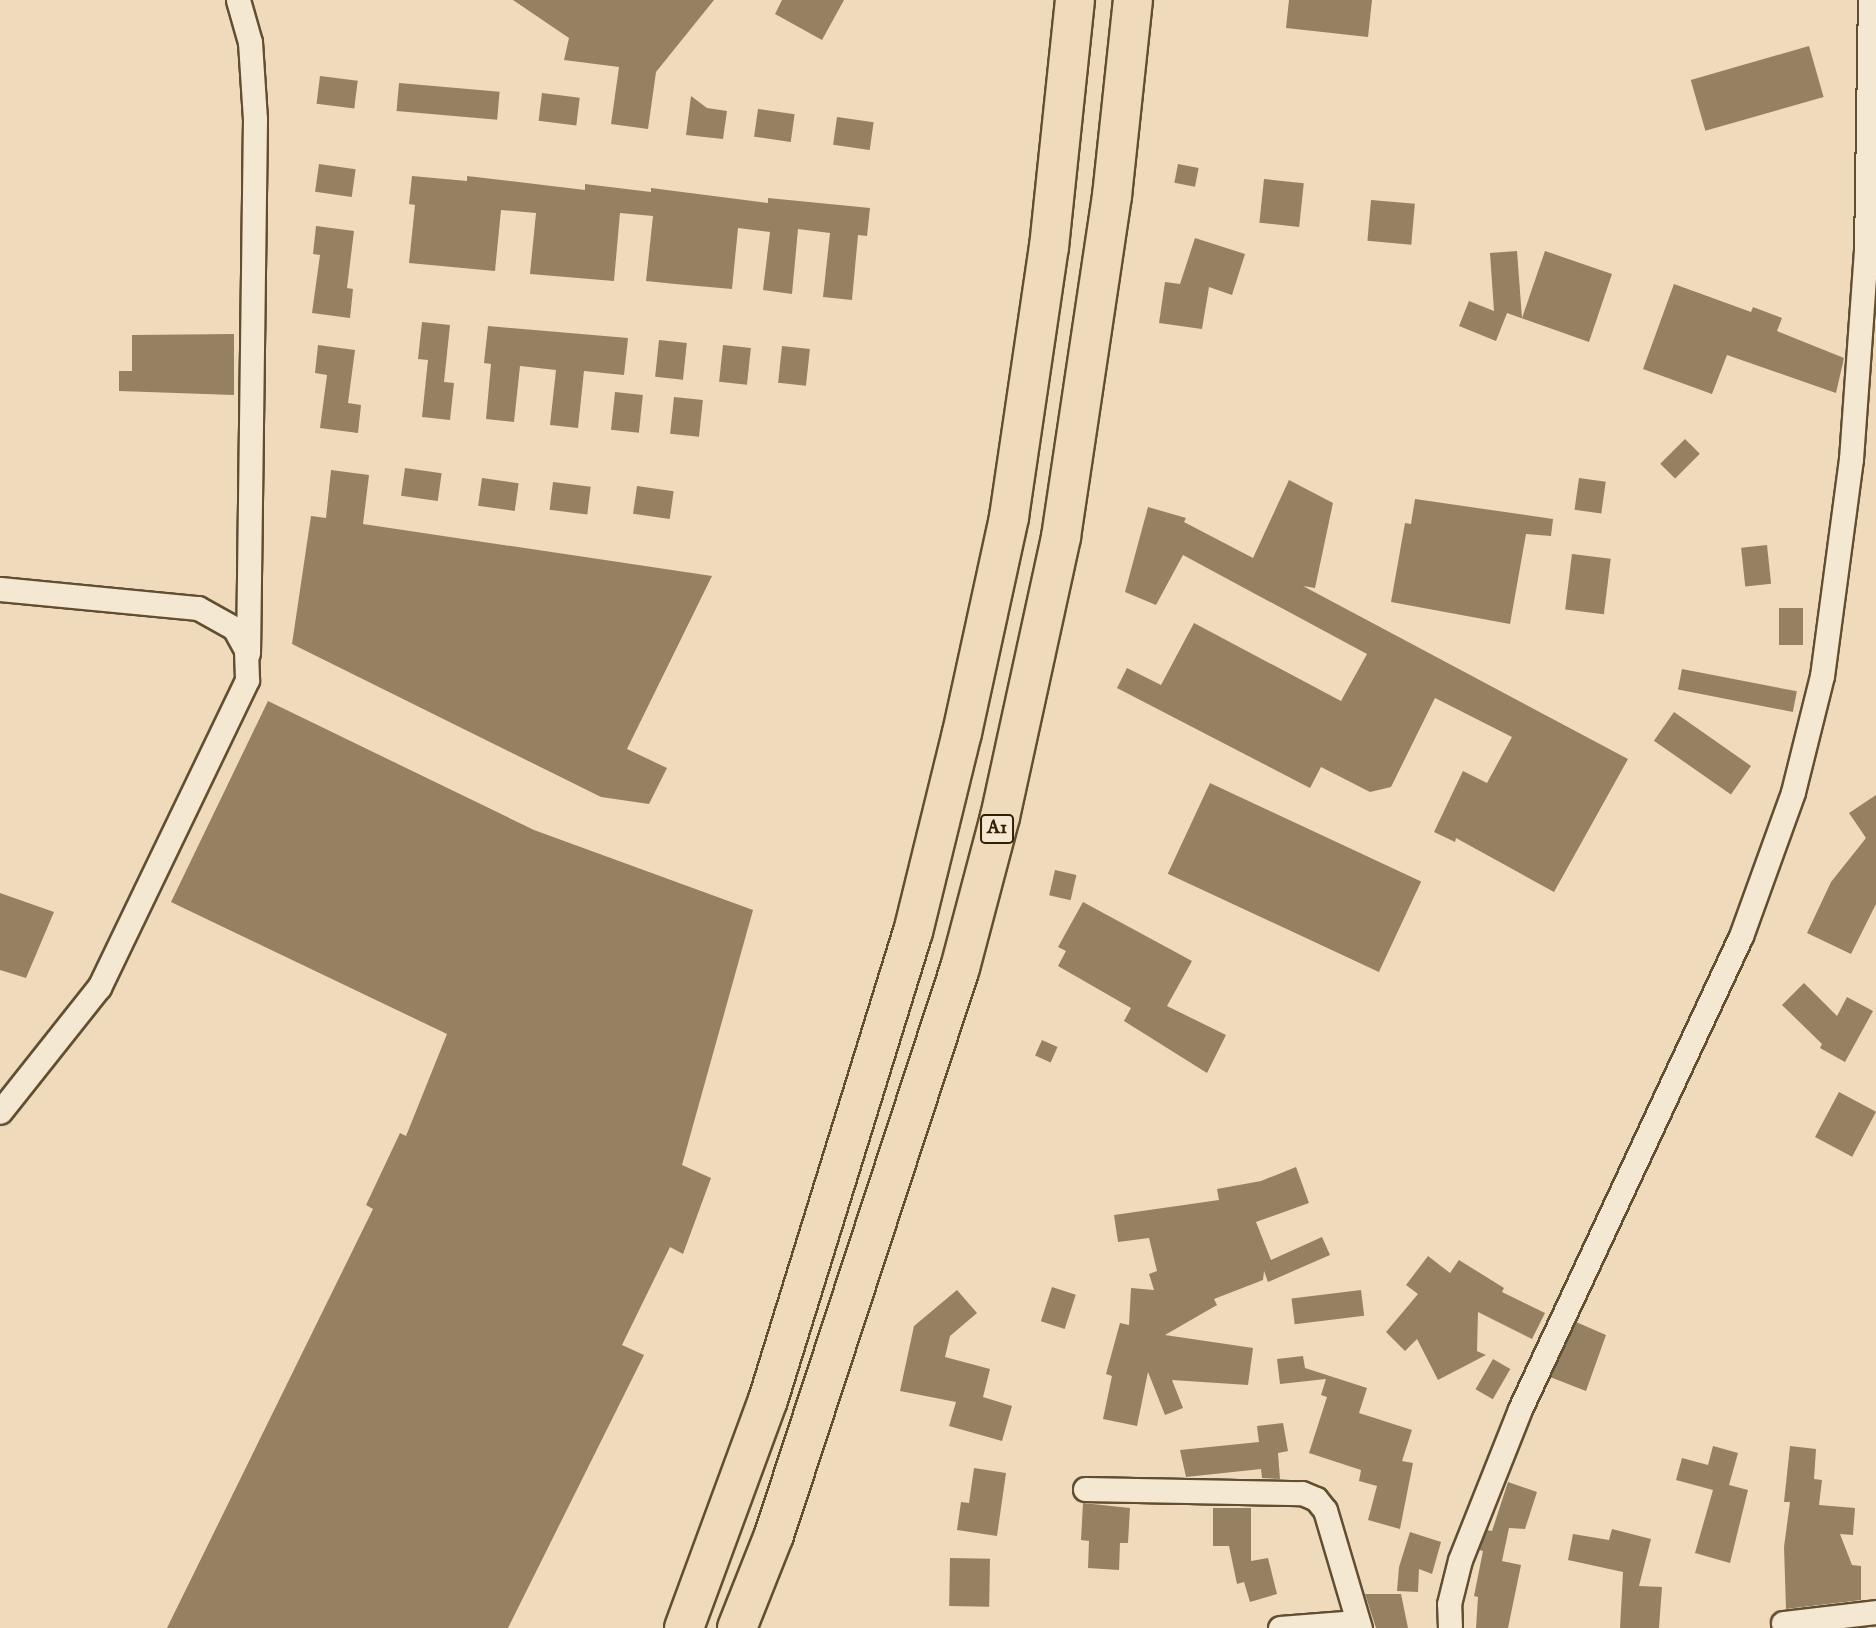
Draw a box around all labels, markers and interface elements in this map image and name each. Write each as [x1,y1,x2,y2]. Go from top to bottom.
road number: A1 [979,814,1014,844]

